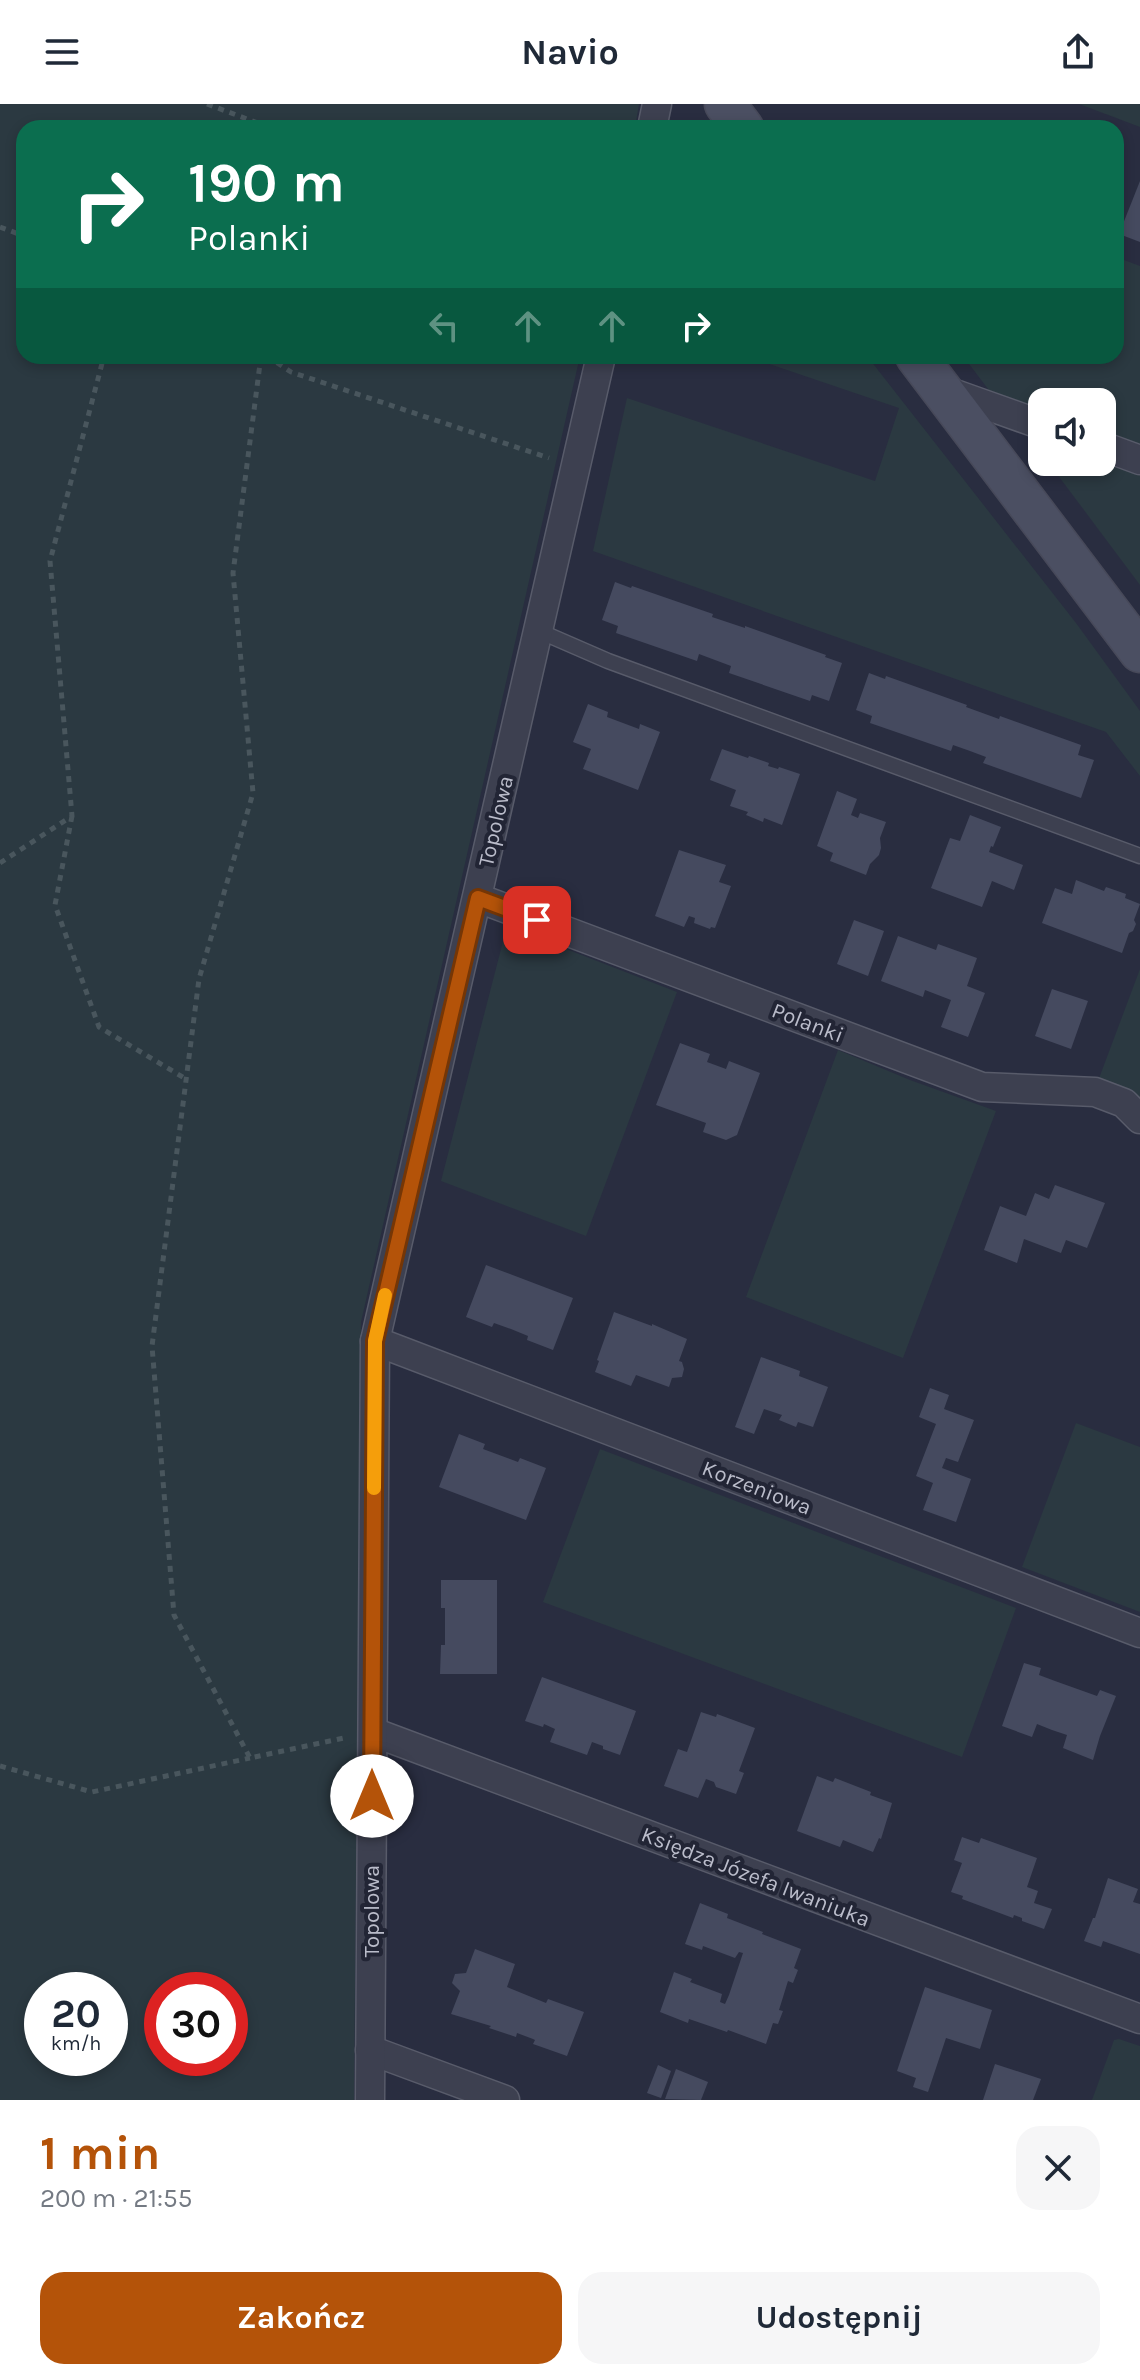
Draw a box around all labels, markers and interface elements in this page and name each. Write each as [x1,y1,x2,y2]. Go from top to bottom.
icon: menu [40,30,84,74]
icon: share [1056,30,1100,74]
text: Navio [521,31,619,73]
text: 190 m [188,150,345,215]
icon: right [56,152,160,256]
text: Polanki [188,217,310,259]
icon: left [422,304,466,348]
icon: ahead [506,304,550,348]
icon: ahead [590,304,634,348]
icon: right [674,304,718,348]
map controls [1028,388,1116,476]
button: sound [1028,388,1116,476]
street label: Topolowa [473,773,519,869]
pin [503,886,571,954]
icon: arrive [515,898,559,942]
street label: Polanki [768,997,847,1048]
street label: Korzeniowa [698,1455,815,1521]
position arrow [330,1754,414,1838]
street label: Księdza Józefa Iwaniuka [638,1821,874,1933]
street label: Topolowa [359,1865,385,1957]
speed limit sign: 30 [144,1972,248,2076]
text: 20 [51,1990,101,2037]
text: km/h [51,2032,101,2055]
text: 1 min [40,2125,160,2181]
button: close [1016,2126,1100,2210]
text: 200 m · 21:55 [40,2183,192,2214]
button: Zakończ [40,2272,562,2364]
button: Udostępnij [578,2272,1100,2364]

